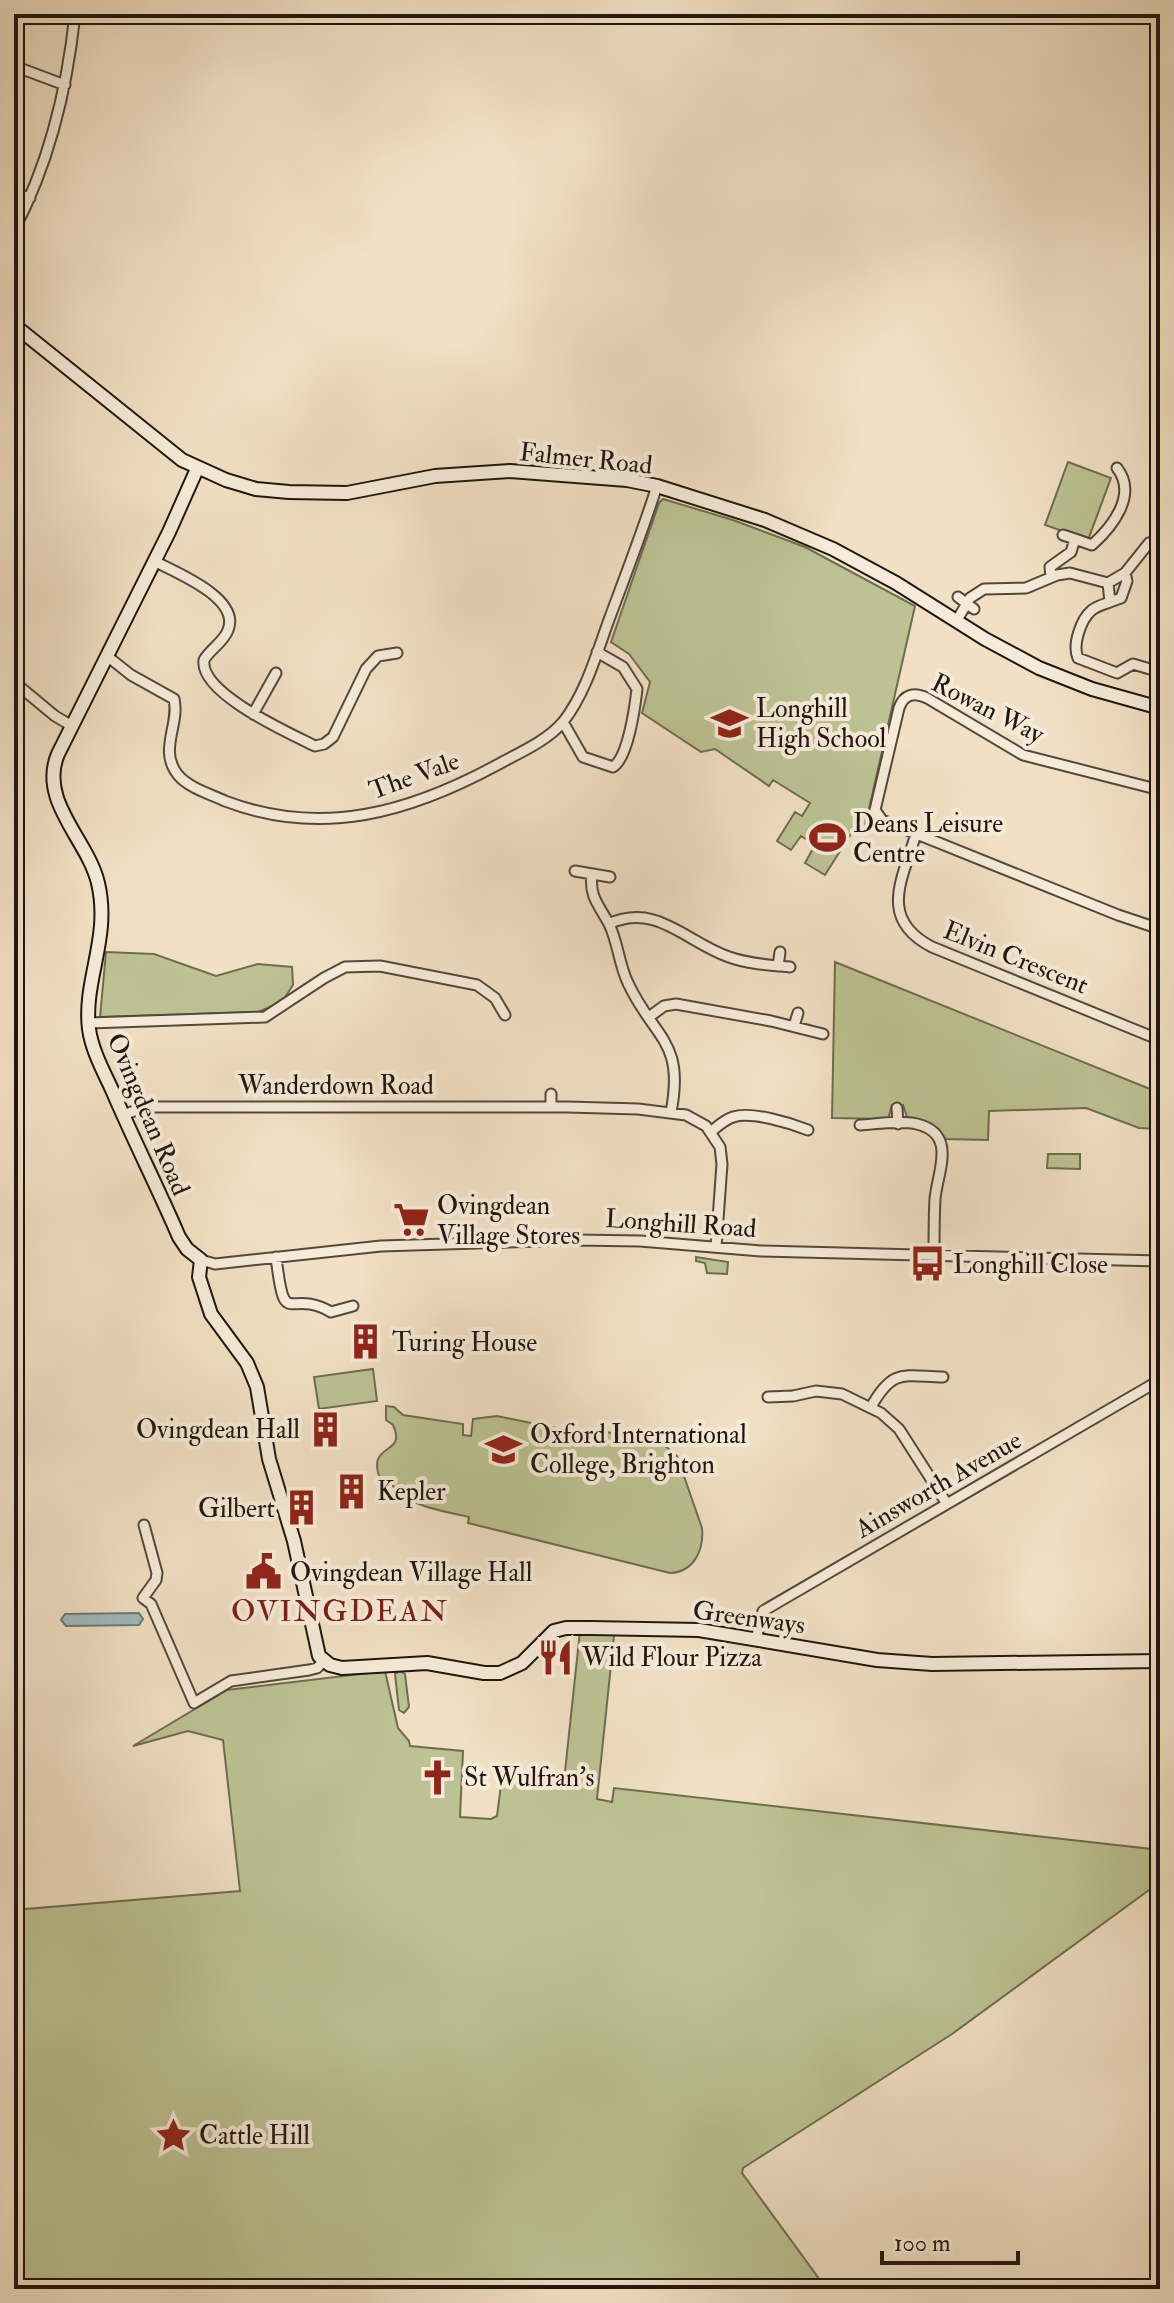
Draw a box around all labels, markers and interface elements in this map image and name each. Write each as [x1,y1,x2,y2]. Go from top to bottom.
street label: Falmer Road [518,436,654,482]
street label: Rowan Way [926,667,1050,751]
place label: Longhill High School [756,693,887,755]
school or university icon: Longhill High School [711,704,749,742]
street label: The Vale [365,745,464,807]
place label: Deans Leisure Centre [853,808,1003,870]
sports icon: Deans Leisure Centre [808,819,846,857]
street label: Elvin Crescent [938,914,1093,1002]
street label: Ovingdean Road [100,1028,197,1200]
street label: Wanderdown Road [237,1070,434,1102]
place label: Ovingdean Village Stores [437,1190,580,1252]
supermarket icon: Ovingdean Village Stores [392,1201,430,1239]
street label: Longhill Road [604,1203,758,1245]
bus stop icon: Longhill Close [908,1245,946,1283]
place label: Longhill Close [953,1249,1108,1281]
building icon: Turing House [347,1323,385,1361]
place label: Turing House [392,1327,537,1359]
building icon: Ovingdean Hall [307,1410,345,1448]
place label: Ovingdean Hall [136,1414,300,1446]
place label: Oxford International College, Brighton [530,1419,747,1481]
street label: Ainsworth Avenue [849,1424,1027,1546]
school or university icon: Oxford International College, Brighton [485,1430,523,1468]
building icon: Kepler [332,1472,370,1510]
place label: Kepler [377,1476,446,1509]
building icon: Gilbert [282,1489,320,1527]
place label: Gilbert [198,1493,275,1525]
public building icon: Ovingdean Village Hall [245,1553,283,1591]
place label: Ovingdean Village Hall [290,1557,533,1589]
district label: OVINGDEAN [231,1593,449,1630]
street label: Greenways [691,1594,807,1642]
restaurant icon: Wild Flour Pizza [537,1638,575,1676]
place label: Wild Flour Pizza [581,1642,762,1674]
church icon: St Wulfran's [419,1758,457,1796]
place label: St Wulfran's [464,1762,594,1794]
place icon: Cattle Hill [154,2116,192,2154]
place label: Cattle Hill [199,2120,310,2152]
scale bar [882,2215,1018,2265]
text: 100 m [894,2228,951,2259]

